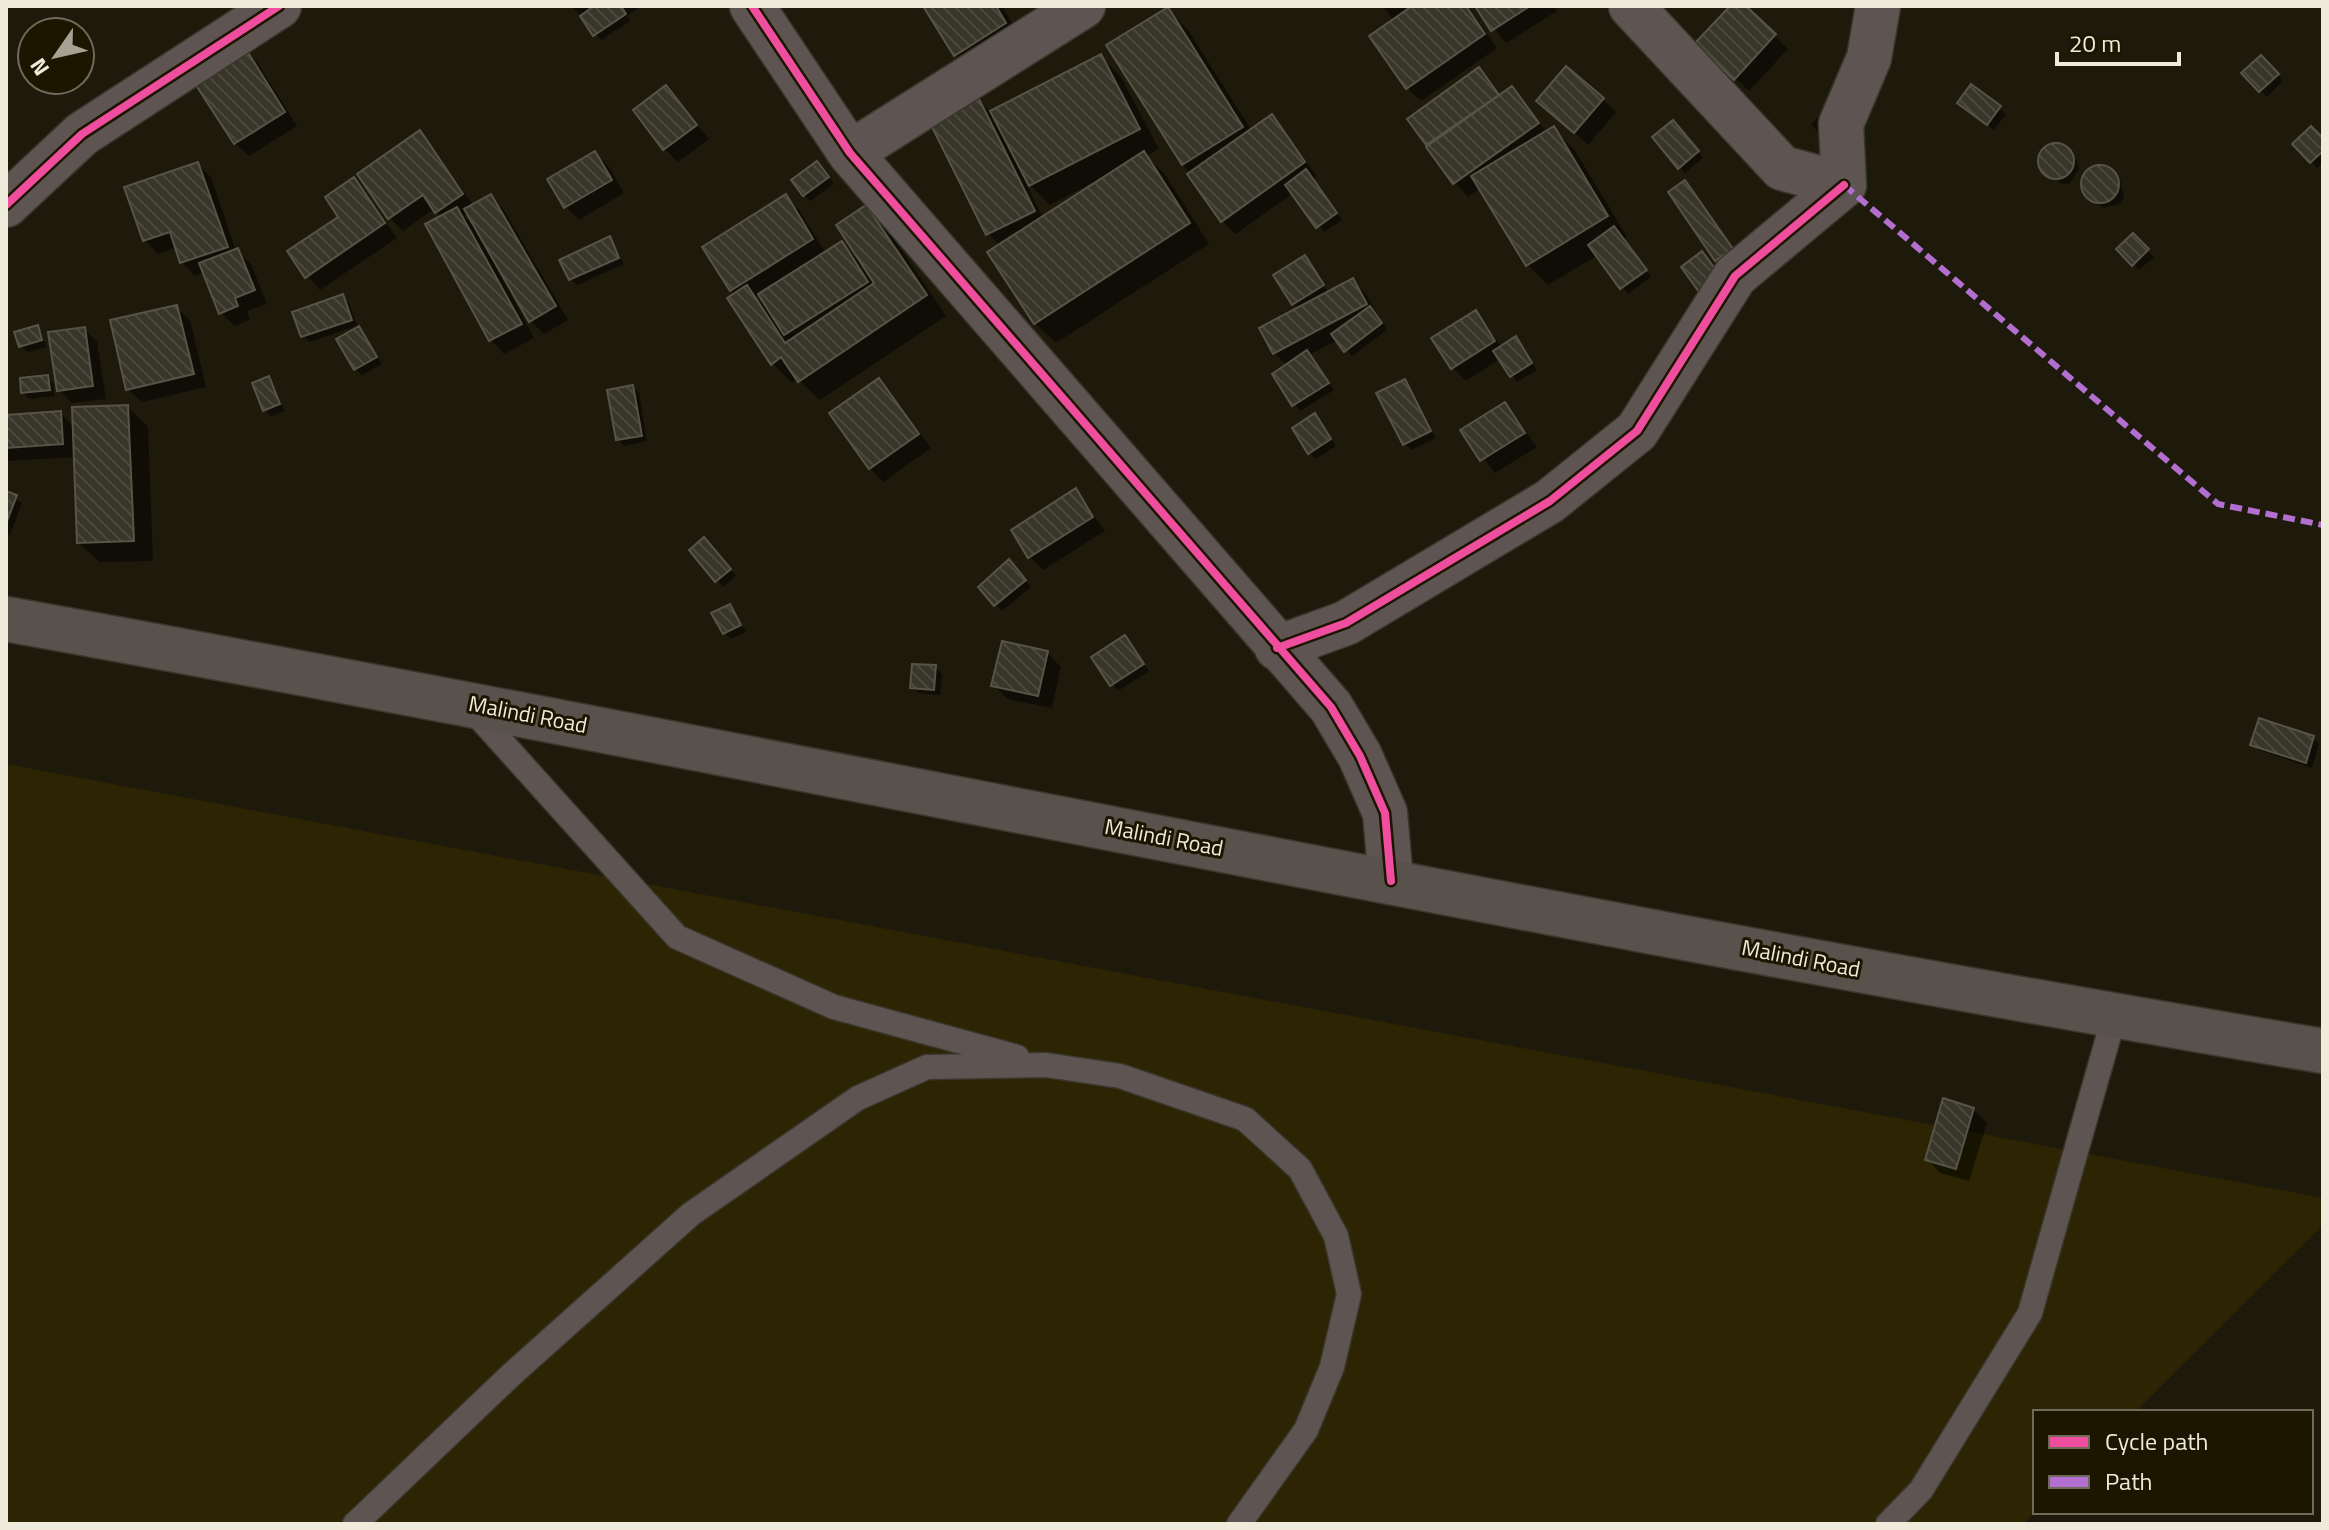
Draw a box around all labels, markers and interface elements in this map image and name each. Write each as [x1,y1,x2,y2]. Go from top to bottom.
north arrow [16,16,96,96]
scale bar [2057,16,2179,66]
text: 20 m [2069,25,2121,61]
text: N [21,51,58,83]
street label: Malindi Road [466,686,590,742]
street label: Malindi Road [1102,809,1226,865]
street label: Malindi Road [1739,930,1863,986]
legend [2033,1410,2313,1514]
text: Cycle path [2105,1423,2208,1459]
text: Path [2105,1463,2152,1499]

